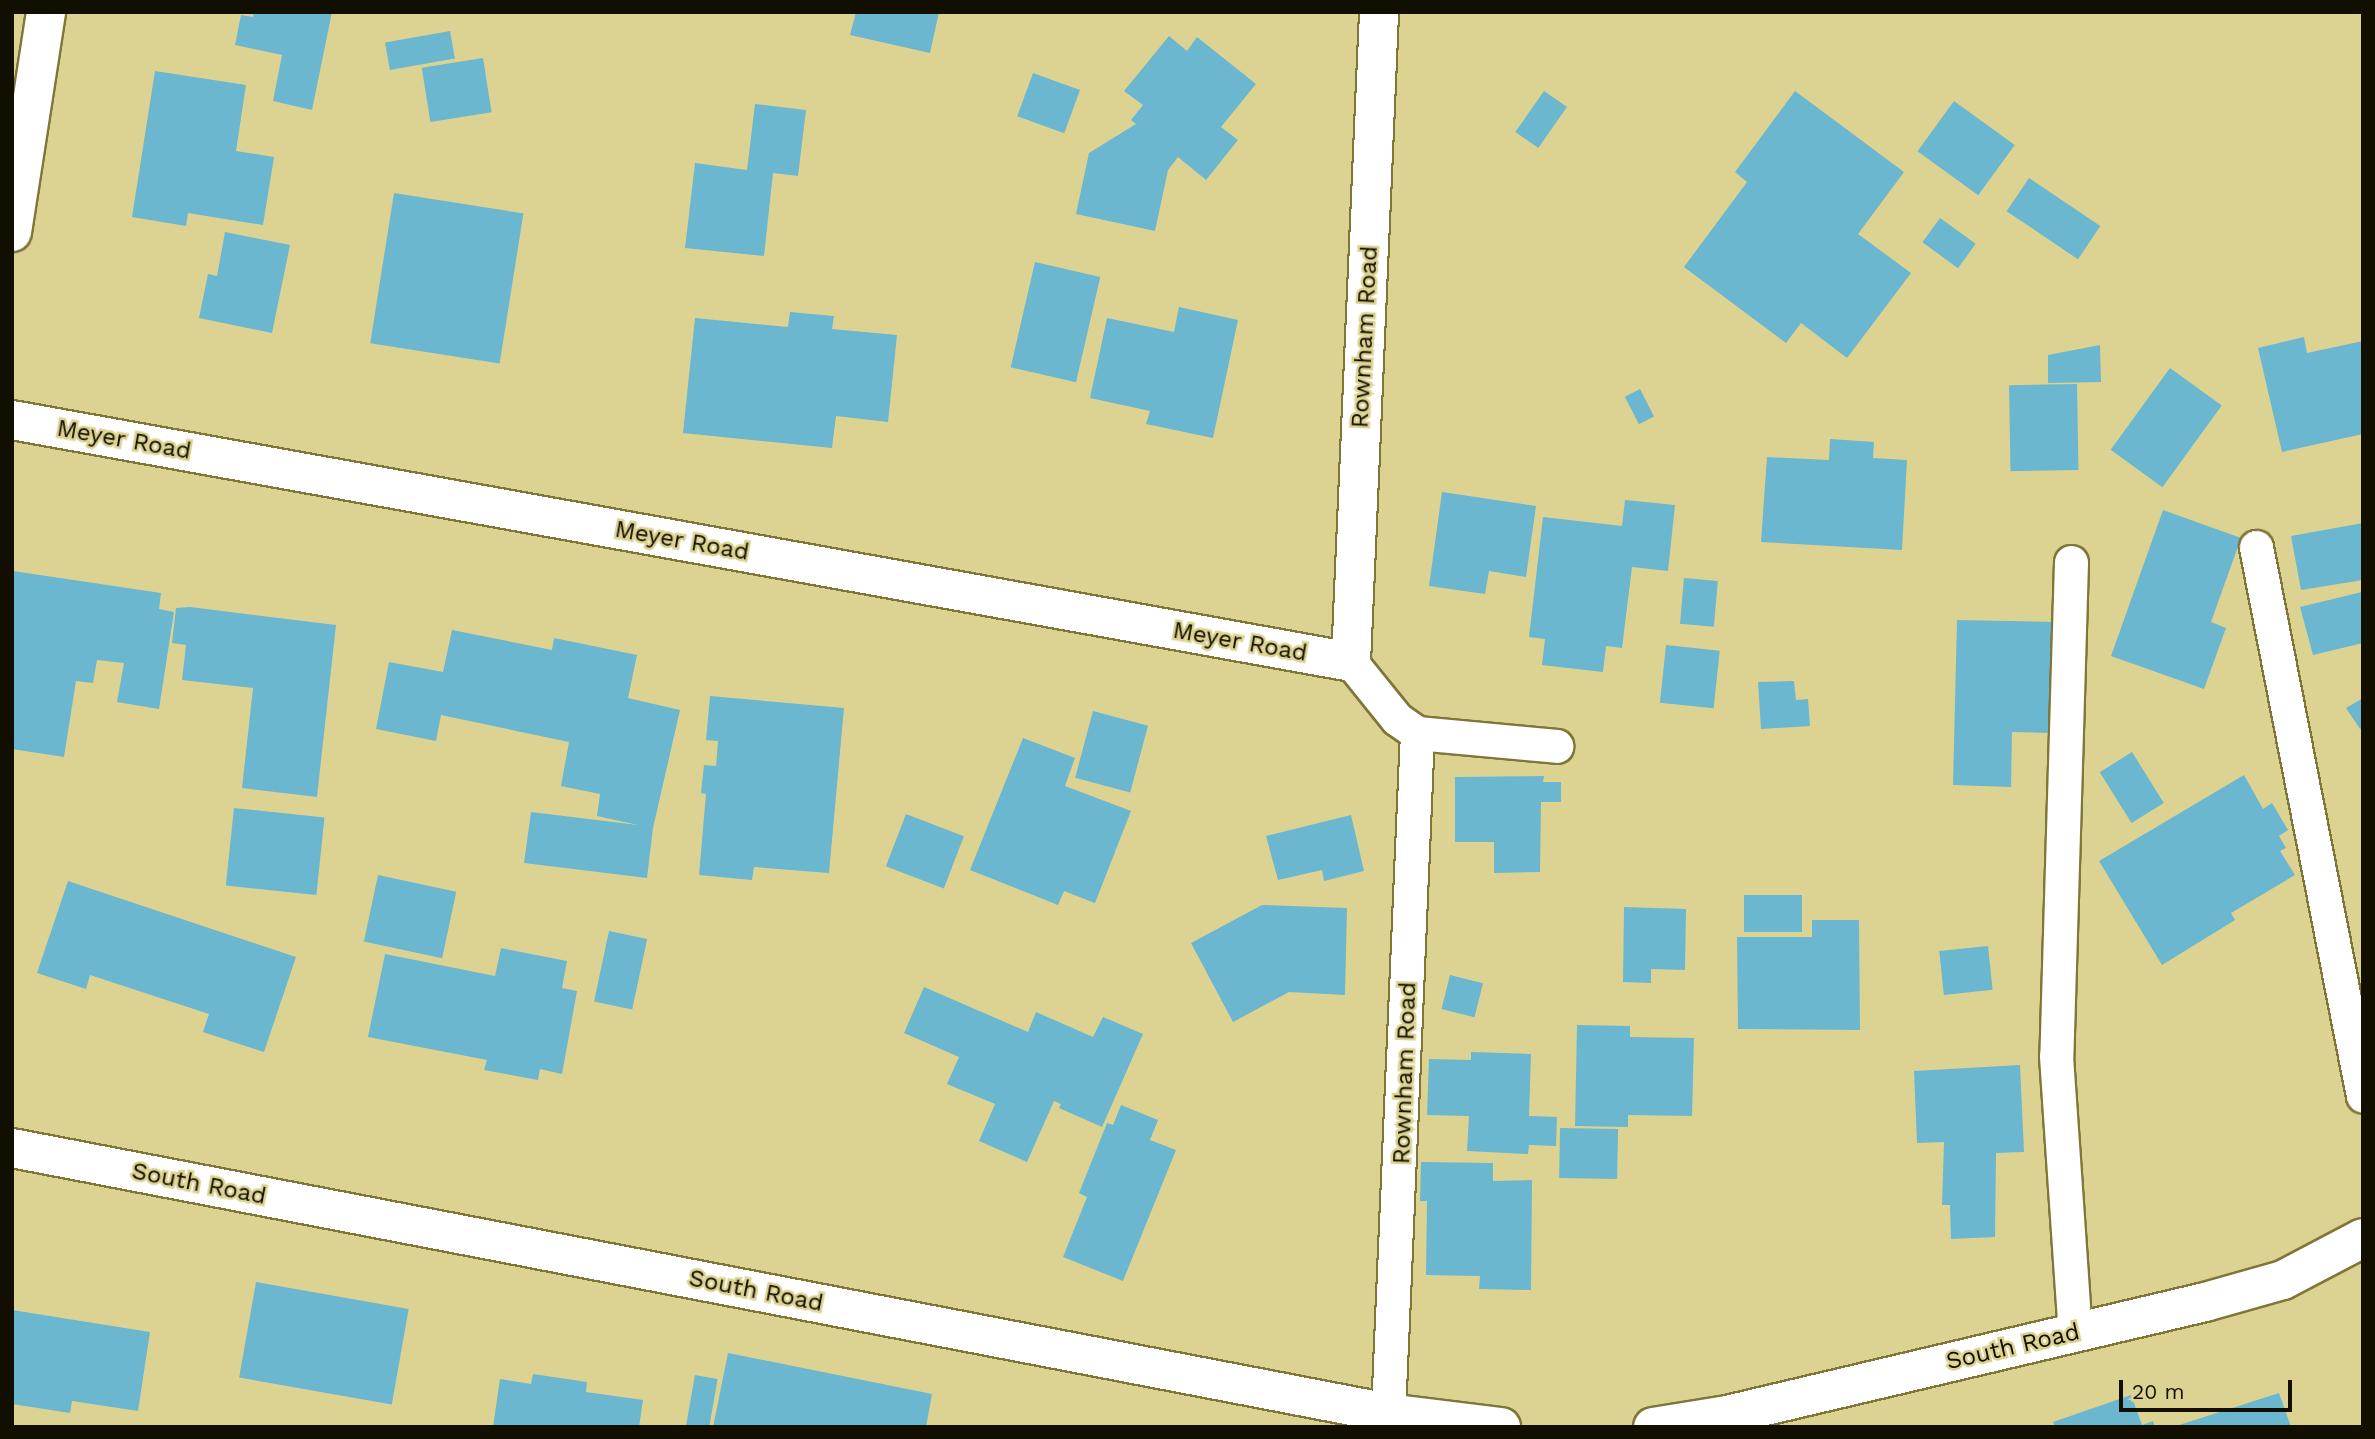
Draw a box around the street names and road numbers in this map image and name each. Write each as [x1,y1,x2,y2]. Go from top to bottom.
street label: Rownham Road [1346,245,1384,429]
street label: Meyer Road [54,414,194,466]
street label: Meyer Road [612,515,752,567]
street label: Meyer Road [1170,616,1310,668]
street label: Rownham Road [1387,981,1423,1165]
street label: South Road [129,1157,269,1211]
street label: South Road [686,1264,826,1318]
street label: South Road [1943,1318,2083,1376]

